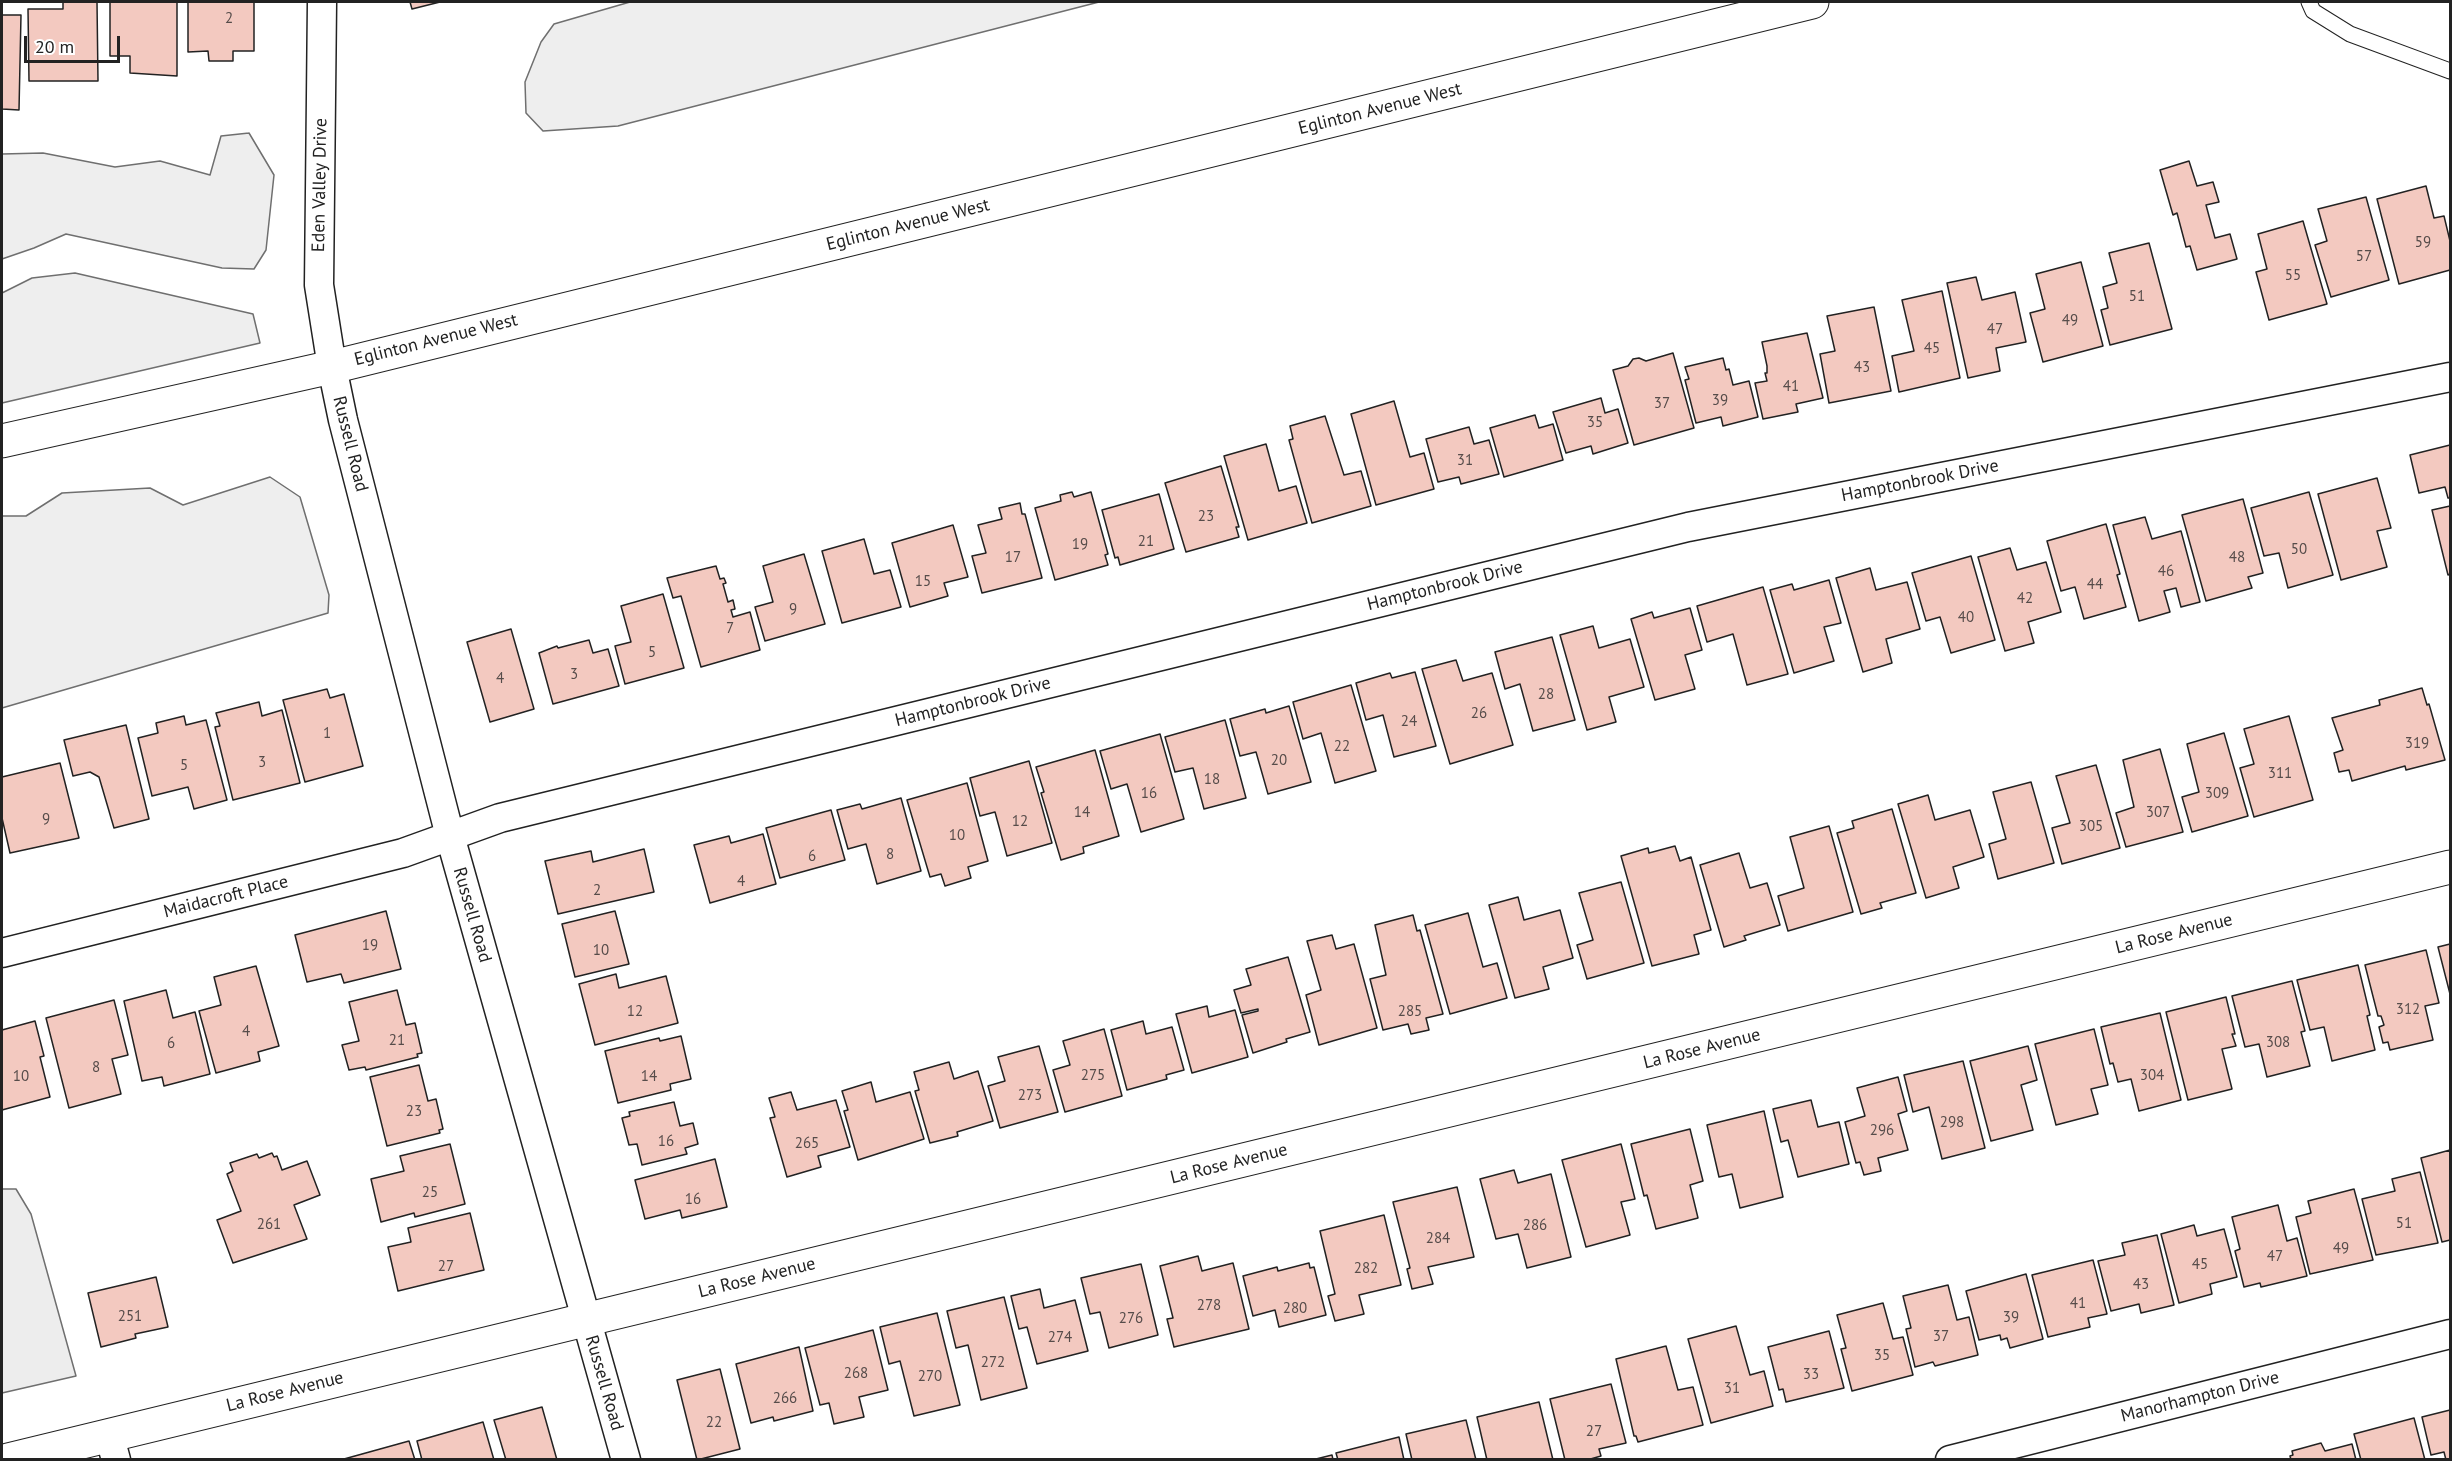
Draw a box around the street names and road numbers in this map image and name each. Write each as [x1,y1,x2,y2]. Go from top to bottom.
street label: Eglinton Avenue West [1296,78,1464,140]
street label: Eden Valley Drive [308,118,332,252]
street label: Eglinton Avenue West [824,194,992,256]
street label: Eglinton Avenue West [352,309,520,371]
street label: Russell Road [328,394,372,494]
street label: Hamptonbrook Drive [1840,455,2000,507]
street label: Hamptonbrook Drive [1365,556,1525,616]
street label: Hamptonbrook Drive [893,672,1053,732]
street label: Russell Road [448,865,496,965]
street label: Maidacroft Place [161,871,291,923]
street label: La Rose Avenue [2113,909,2235,959]
street label: La Rose Avenue [1641,1024,1763,1074]
street label: La Rose Avenue [1168,1139,1290,1189]
street label: La Rose Avenue [696,1253,818,1303]
street label: Russell Road [580,1333,628,1433]
street label: La Rose Avenue [224,1367,346,1417]
street label: Manorhampton Drive [2119,1367,2281,1427]

